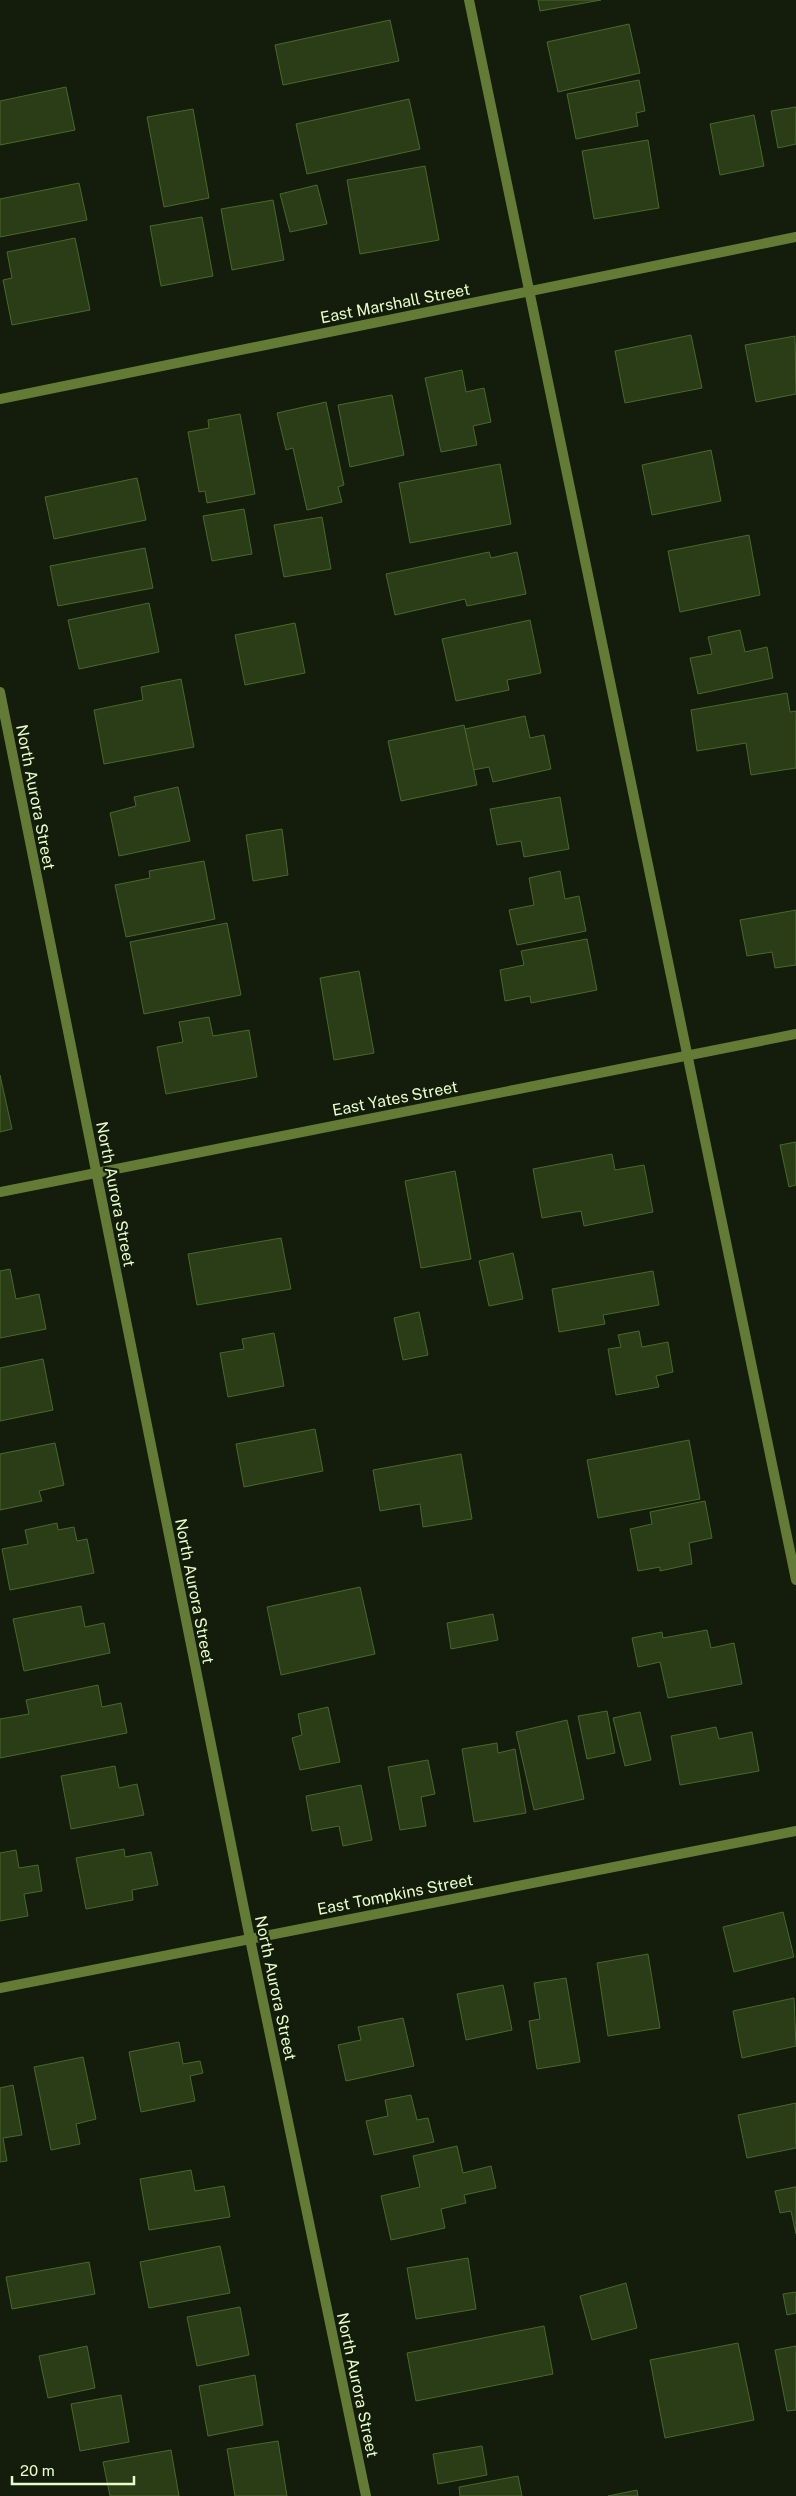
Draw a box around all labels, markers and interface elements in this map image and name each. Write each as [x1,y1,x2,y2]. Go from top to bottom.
street label: East Marshall Street [319,280,472,327]
street label: North Aurora Street [12,723,59,871]
street label: East Yates Street [331,1077,459,1120]
street label: North Aurora Street [92,1120,139,1268]
street label: North Aurora Street [171,1517,218,1665]
street label: East Tompkins Street [316,1870,475,1919]
street label: North Aurora Street [251,1914,300,2062]
street label: North Aurora Street [333,2311,382,2459]
scale bar [12,2454,135,2486]
text: 20 m [20,2462,55,2479]

